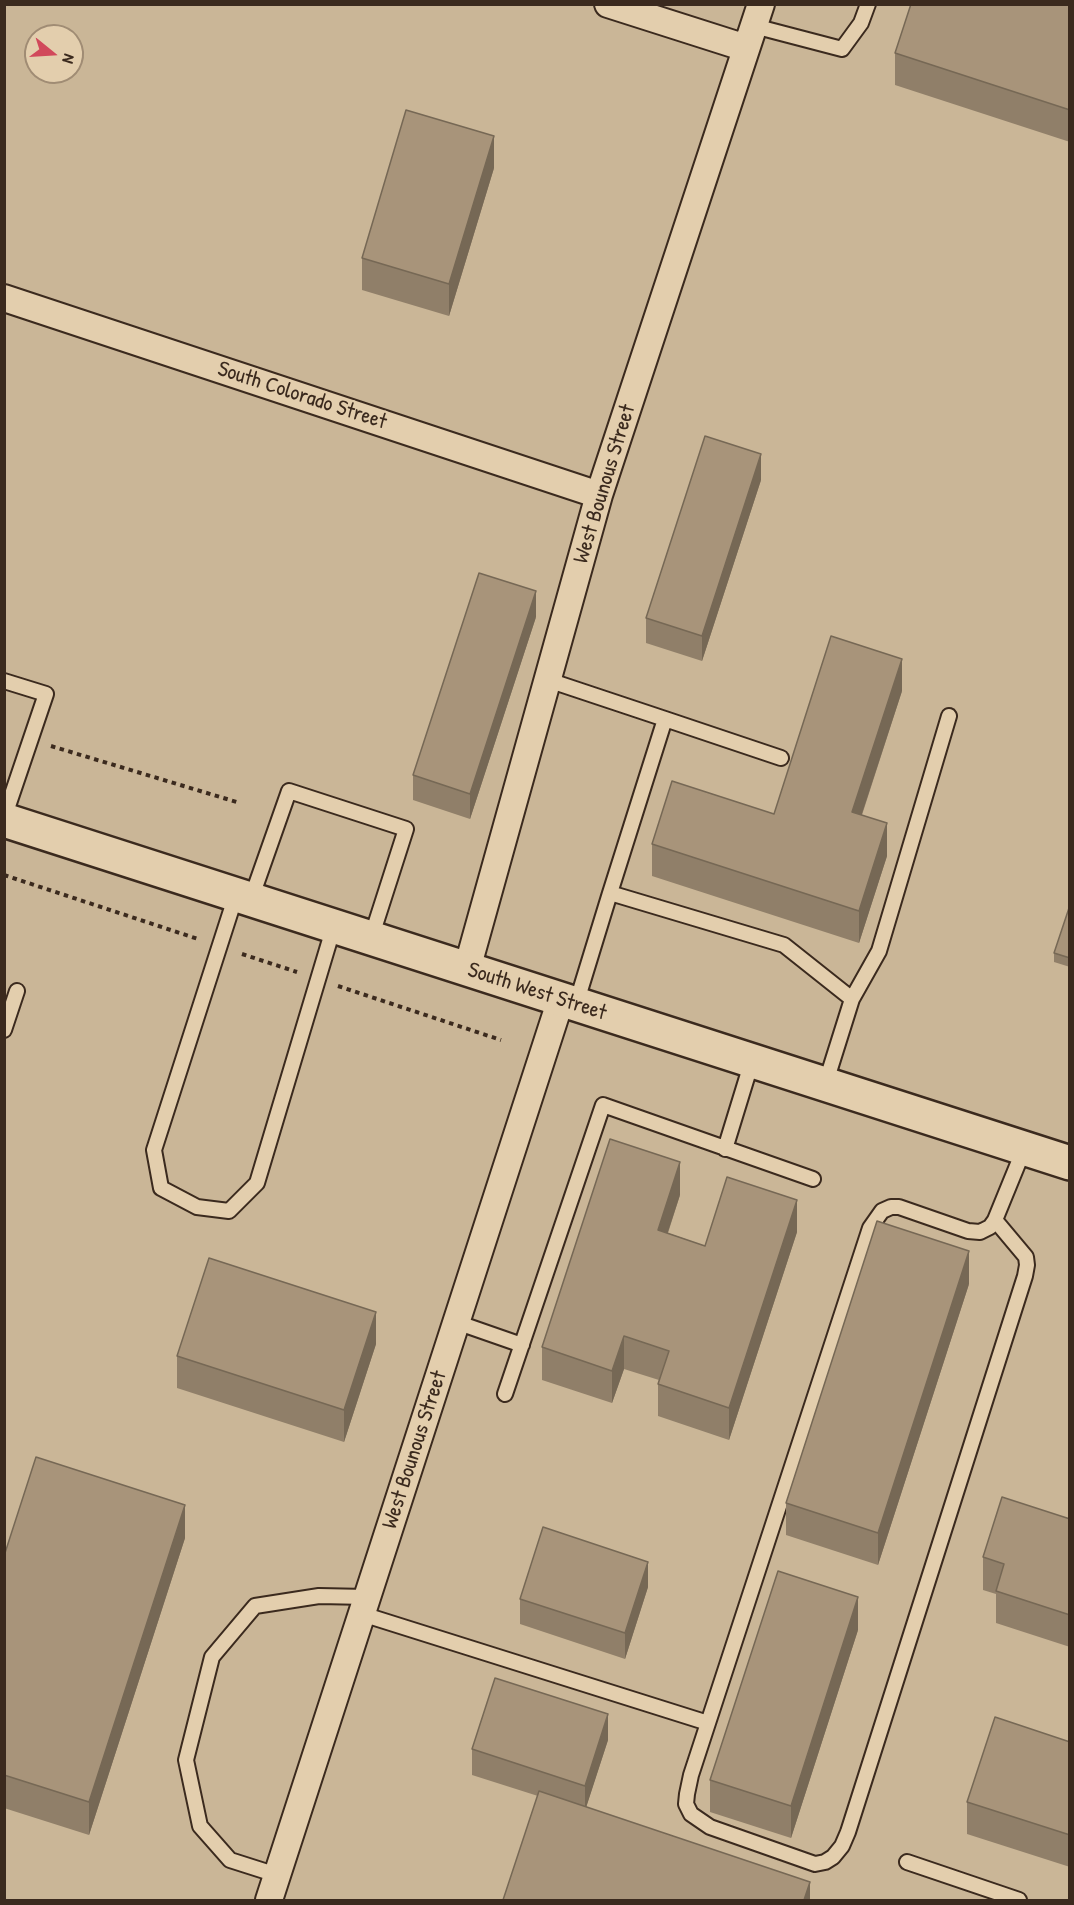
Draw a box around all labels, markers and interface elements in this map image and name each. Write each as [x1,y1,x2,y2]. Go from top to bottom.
north arrow [24,24,84,84]
text: N [57,51,81,66]
street label: South Colorado Street [214,356,390,436]
street label: West Bounous Street [568,401,642,567]
street label: South West Street [464,957,610,1027]
street label: West Bounous Street [377,1368,453,1532]

